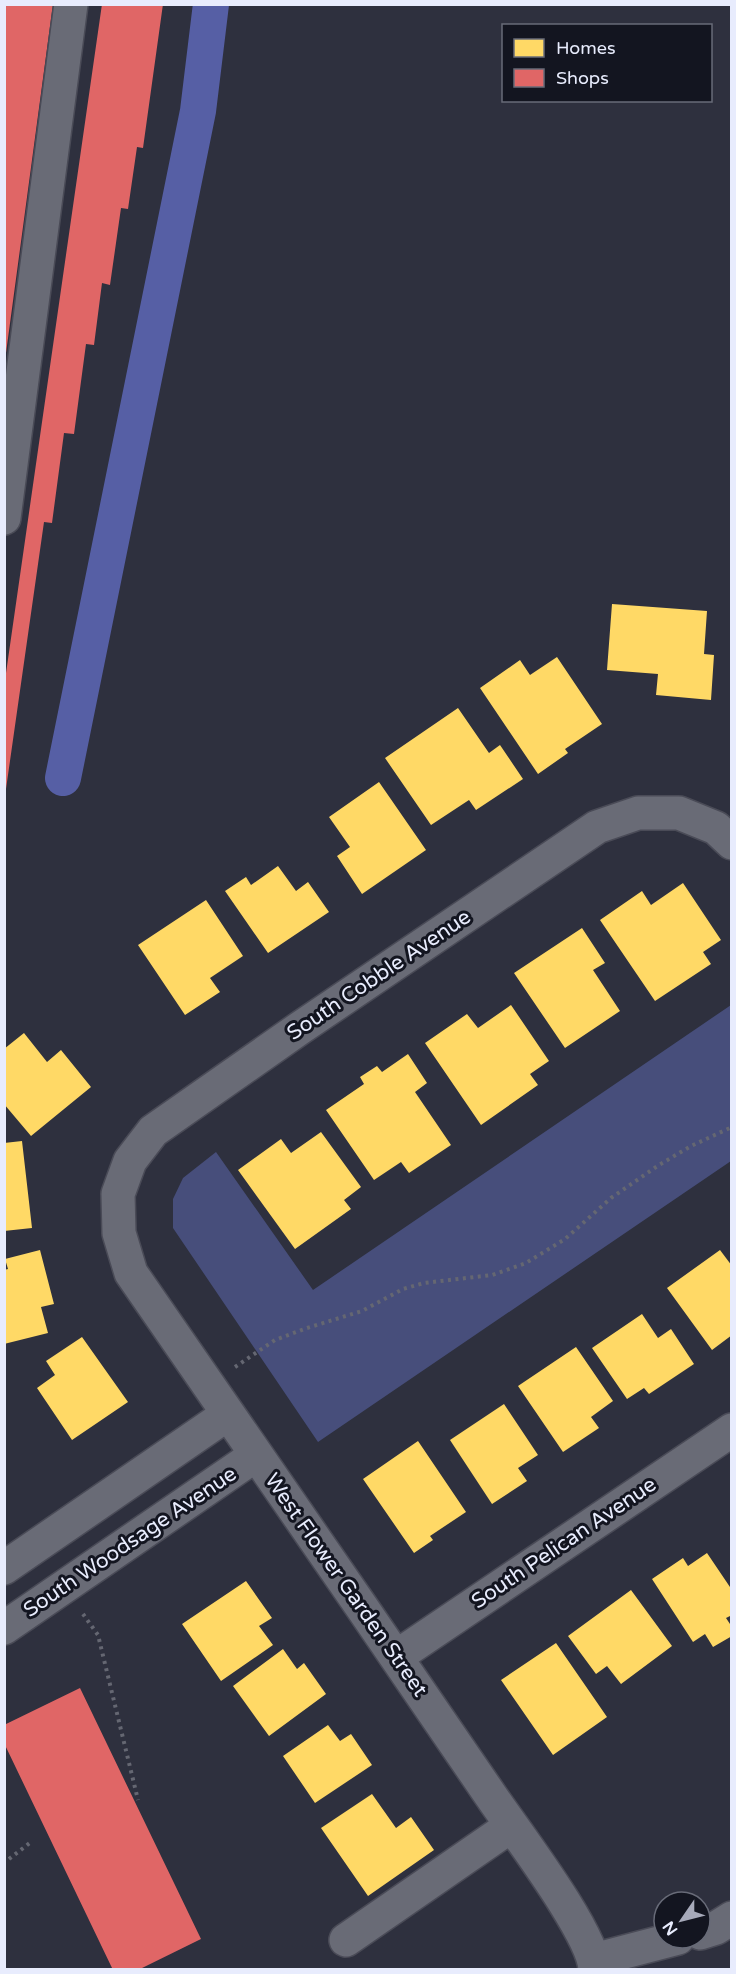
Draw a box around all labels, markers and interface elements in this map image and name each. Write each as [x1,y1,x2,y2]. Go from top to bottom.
legend [502,24,712,102]
text: Homes [556,37,616,59]
text: Shops [556,67,609,89]
street label: South Cobble Avenue [282,904,476,1046]
street label: South Woodsage Avenue [19,1461,241,1623]
street label: West Flower Garden Street [259,1469,433,1701]
street label: South Pelican Avenue [467,1472,661,1614]
north arrow [652,1890,712,1950]
text: N [659,1917,682,1939]

